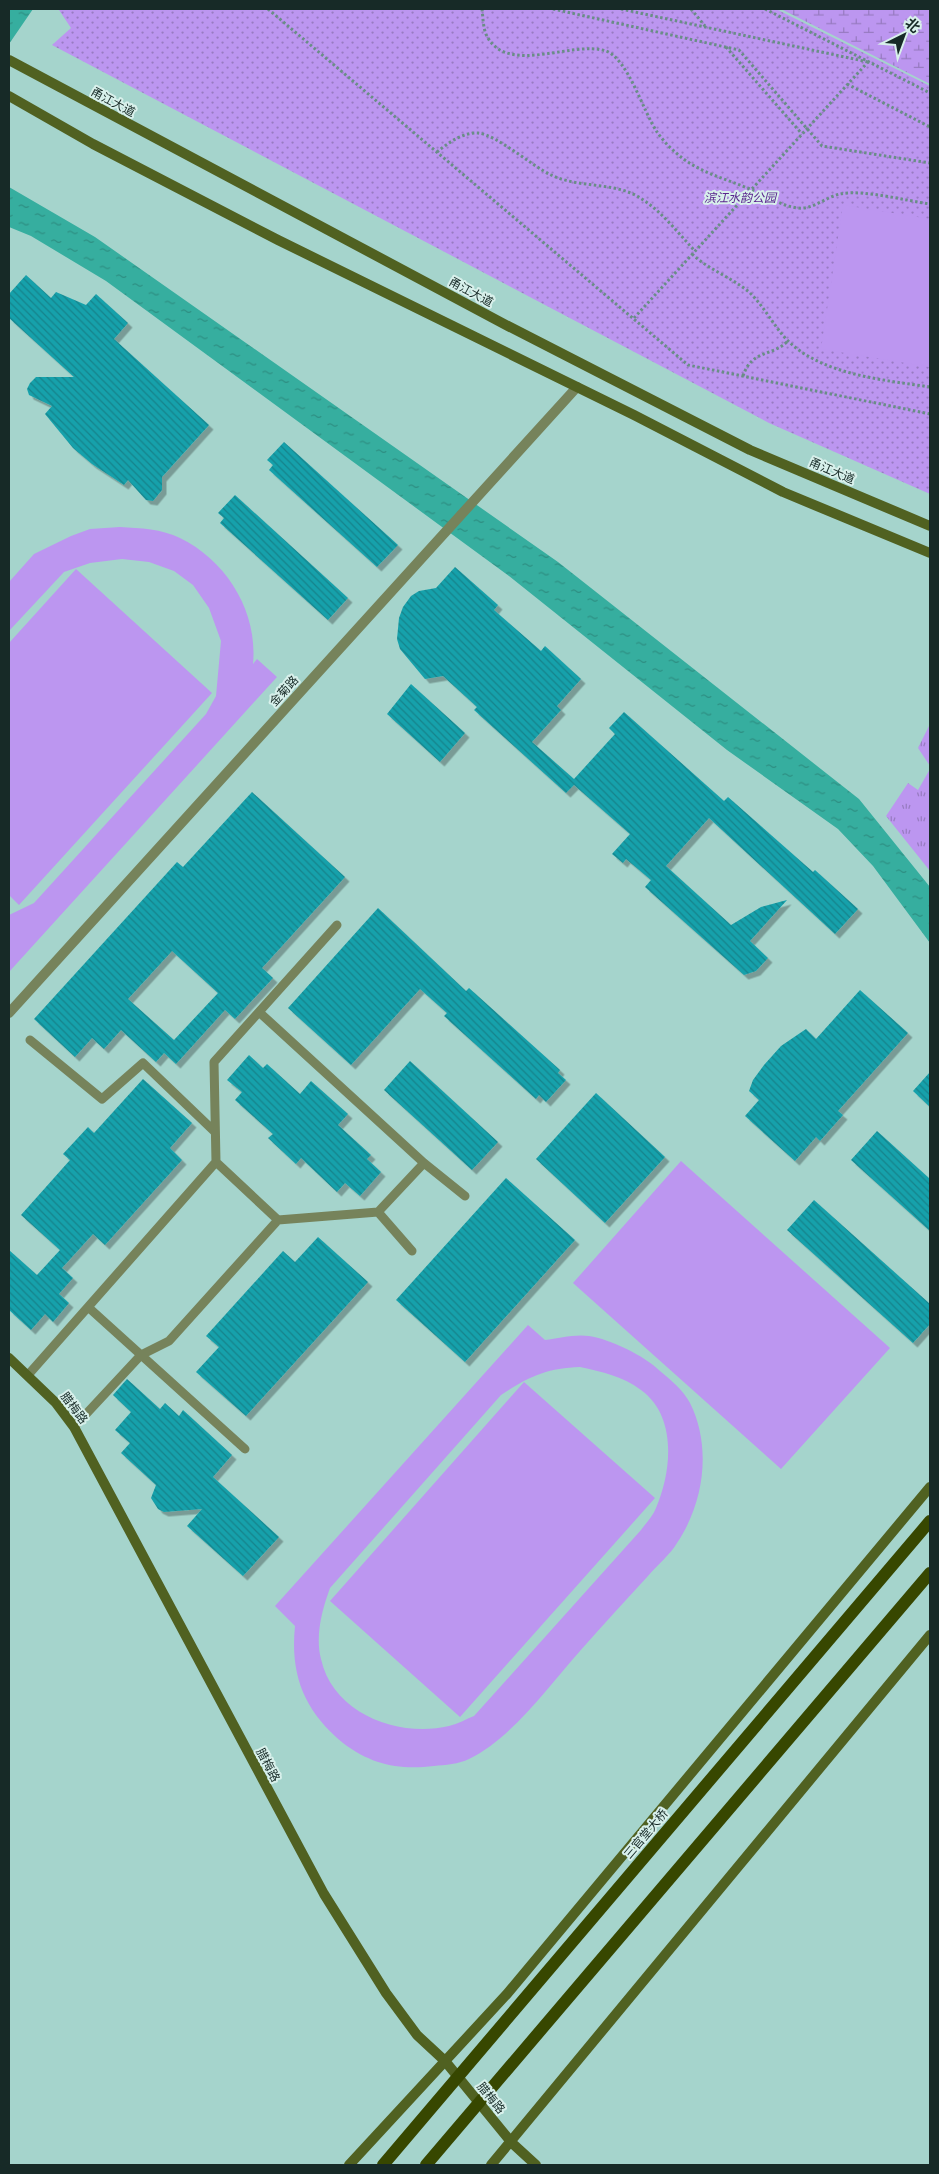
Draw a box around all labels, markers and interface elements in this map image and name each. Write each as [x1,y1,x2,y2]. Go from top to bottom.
north arrow [879,10,929,60]
text: 北 [901,12,925,37]
street label: 甬江大道 [89,82,139,119]
park label: 滨江水韵公园 [704,188,778,205]
street label: 甬江大道 [447,272,497,309]
street label: 甬江大道 [807,452,858,487]
street label: 金菊路 [265,671,301,709]
street label: 腊梅路 [58,1388,93,1427]
street label: 腊梅路 [253,1744,285,1784]
street label: 三官堂大桥 [619,1805,671,1861]
street label: 腊梅路 [474,2078,510,2116]

